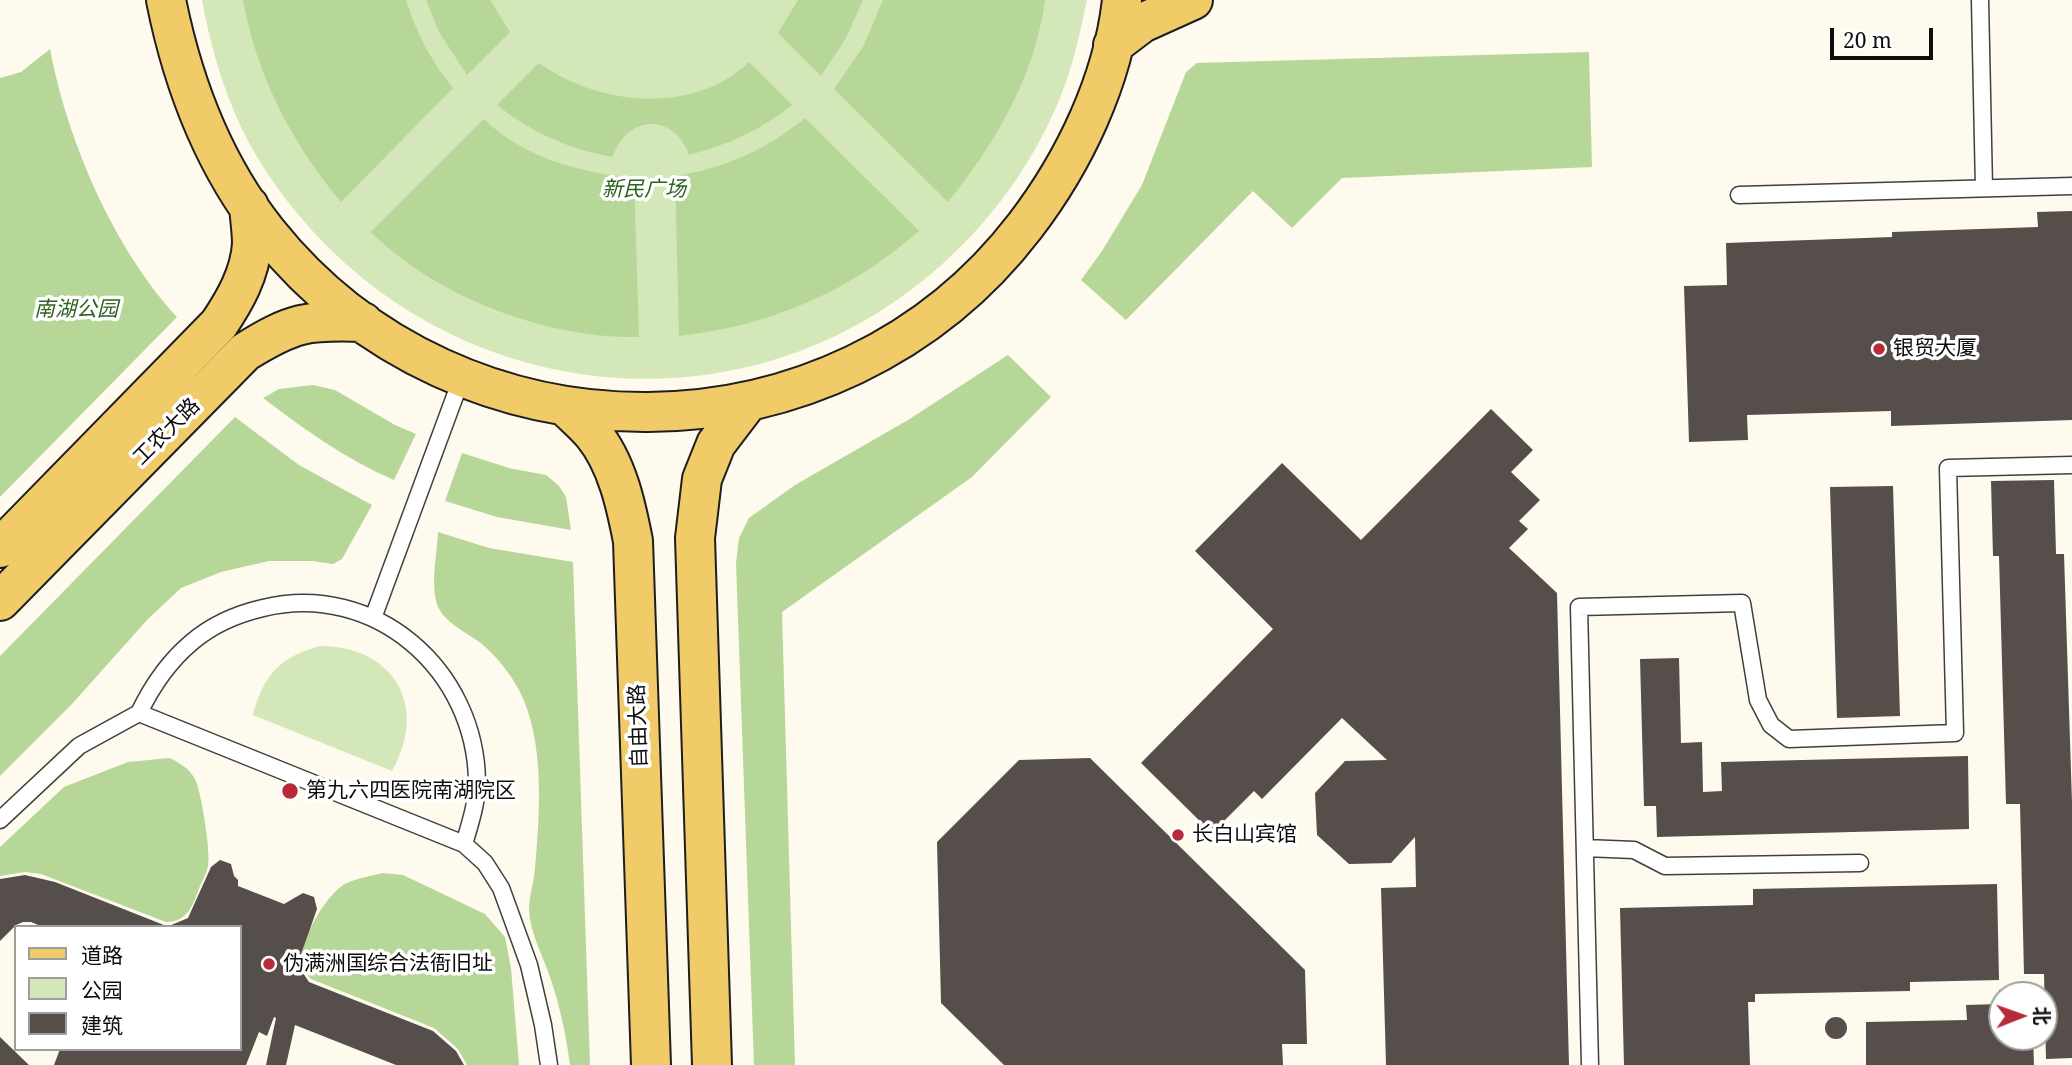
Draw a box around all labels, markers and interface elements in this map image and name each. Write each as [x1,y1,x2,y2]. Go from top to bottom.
scale bar [1834,14,1937,58]
text: 20 m [1843,26,1892,54]
park label: 新民广场 [602,177,686,203]
park label: 南湖公园 [34,297,118,323]
place label: 银贸大厦 [1893,336,1977,362]
marker: 银贸大厦 [1871,341,1887,357]
street label: 工农大路 [128,393,206,471]
street label: 自由大路 [625,684,653,768]
place label: 第九六四医院南湖院区 [306,778,516,804]
marker: 第九六四医院南湖院区 [280,781,300,801]
place label: 长白山宾馆 [1192,822,1297,848]
marker: 长白山宾馆 [1170,827,1186,843]
legend [14,925,242,1051]
text: 道路 [81,941,123,969]
place label: 伪满洲国综合法衙旧址 [283,951,493,977]
marker: 伪满洲国综合法衙旧址 [261,956,277,972]
text: 公园 [81,976,123,1004]
north arrow [1988,981,2058,1051]
text: 北 [2029,1006,2055,1025]
text: 建筑 [81,1011,123,1039]

